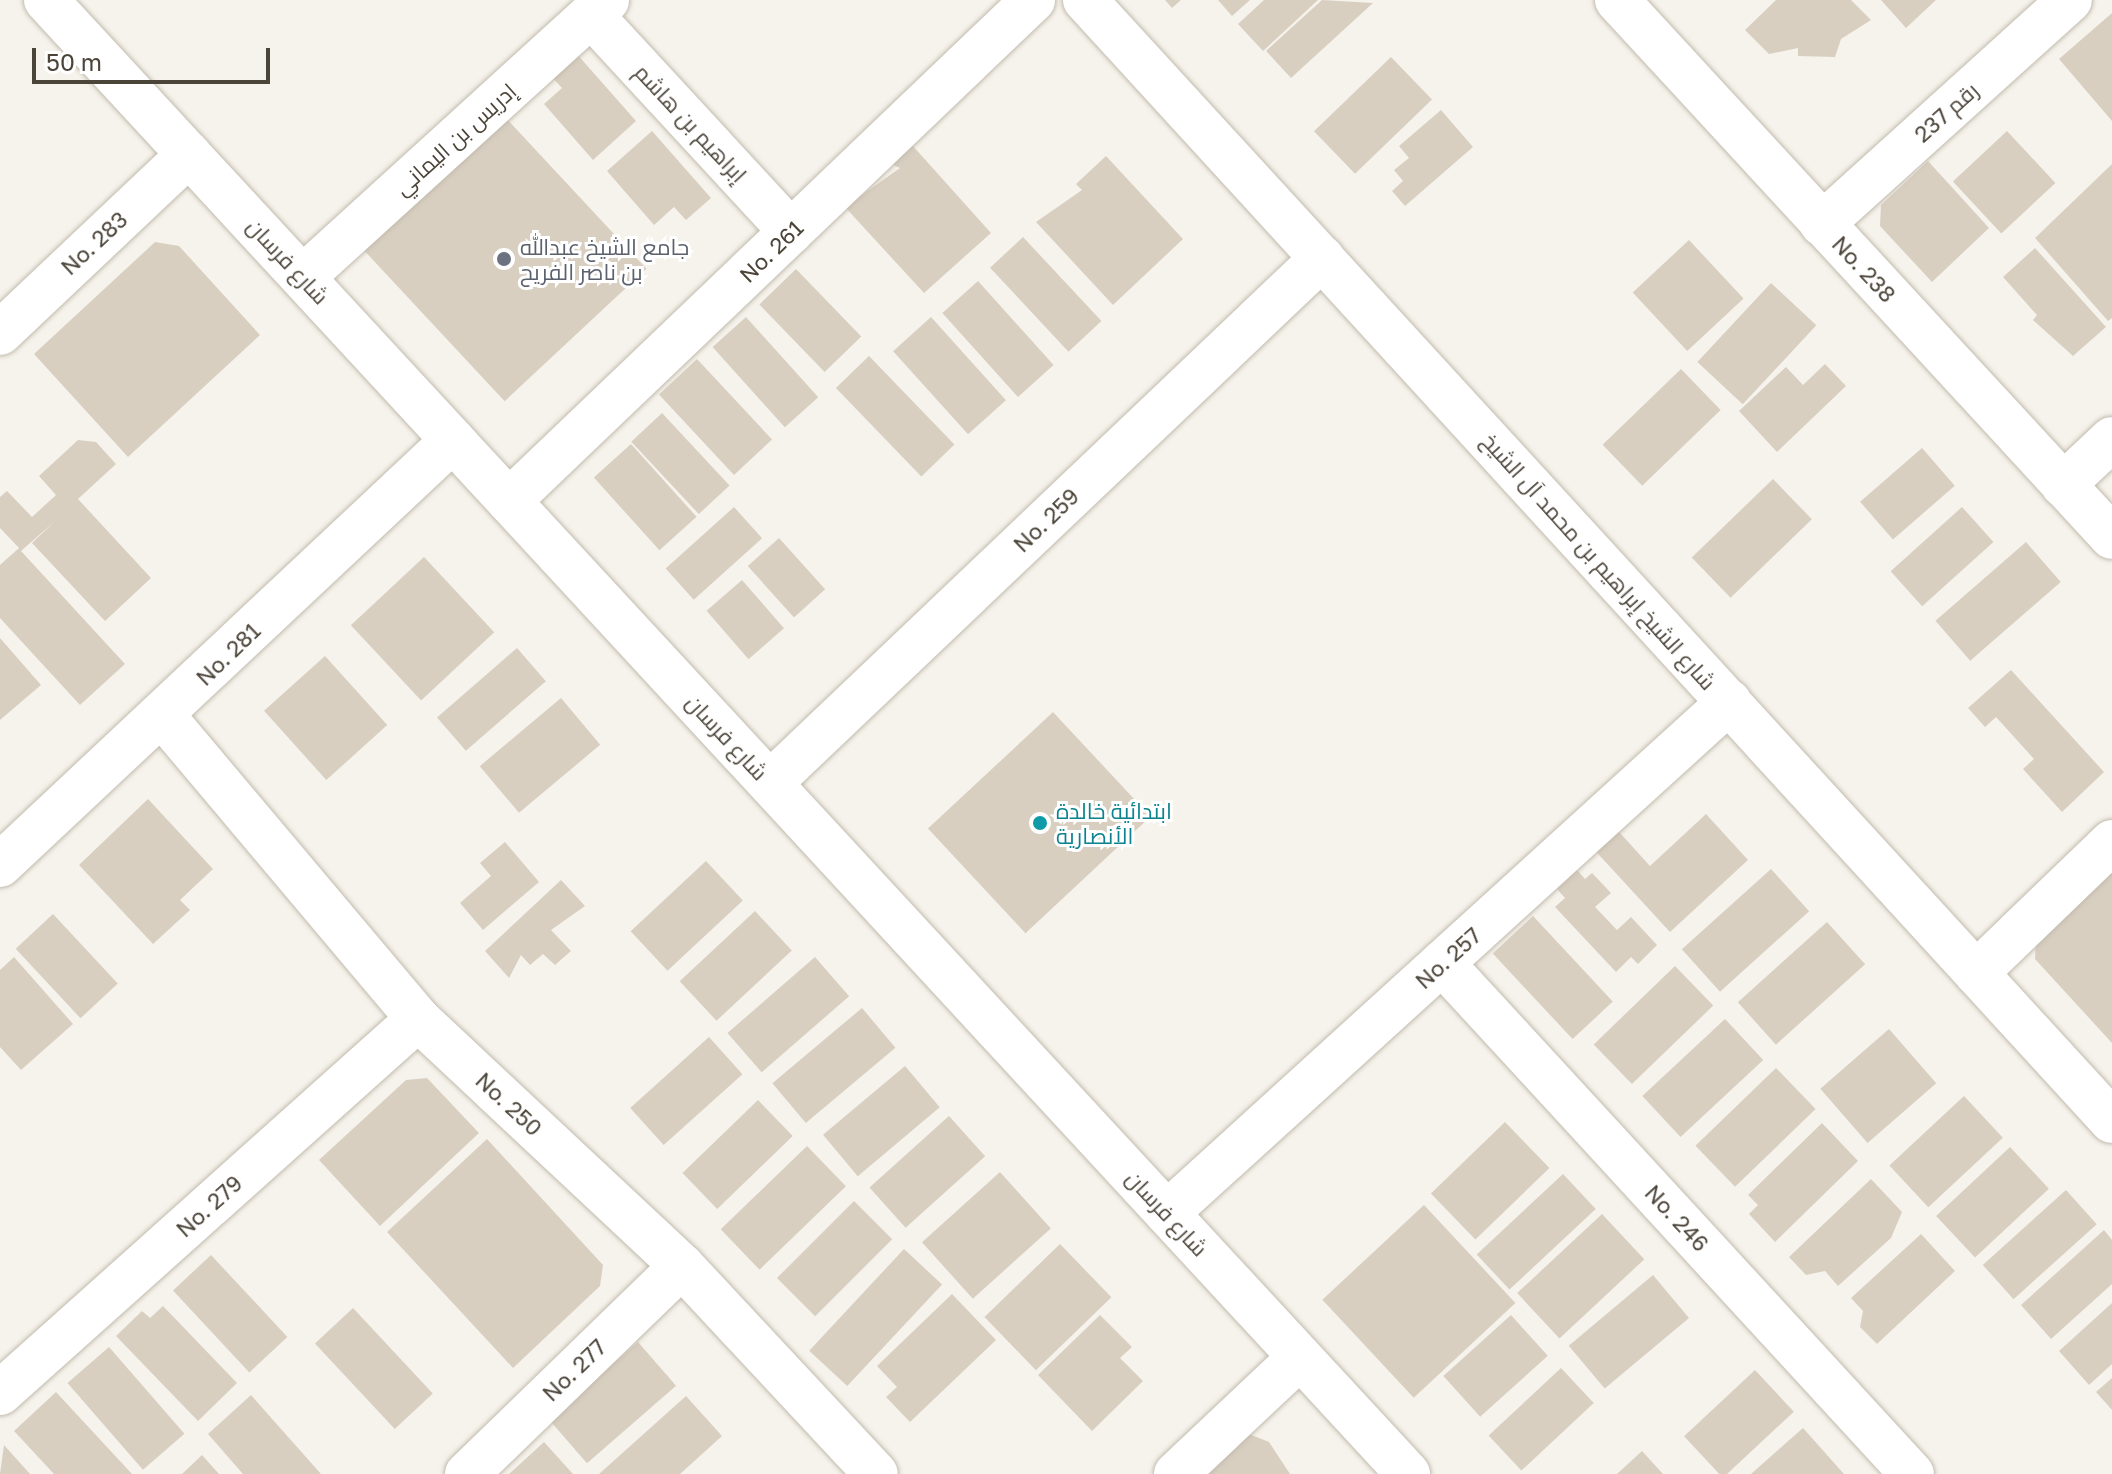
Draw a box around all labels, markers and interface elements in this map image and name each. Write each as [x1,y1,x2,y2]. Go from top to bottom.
scale bar [36,32,274,82]
text: 50 m [46,47,102,76]
street label: إبراهيم بن هاشم [630,59,752,187]
street label: إدريس بن اليماني [389,77,521,201]
street label: رقم 237 [1909,77,1983,147]
street label: No. 283 [56,206,132,280]
street label: شارع فرسان [242,213,334,309]
street label: No. 261 [734,214,808,288]
street label: No. 238 [1827,231,1901,307]
place label: جامع الشيخ عبدالله بن ناصر الفريح [520,233,689,284]
marker: جامع الشيخ عبدالله بن ناصر الفريح [495,250,513,268]
street label: شارع الشيخ إبراهيم بن محمد آل الشيخ [1477,427,1721,695]
street label: No. 259 [1008,483,1084,557]
street label: No. 281 [191,617,265,691]
street label: شارع فرسان [681,689,773,785]
place label: ابتدائية خالدة الأنصارية [1056,797,1172,848]
marker: ابتدائية خالدة الأنصارية [1031,814,1049,832]
street label: No. 257 [1410,922,1486,994]
street label: No. 250 [470,1067,548,1141]
street label: شارع فرسان [1121,1165,1213,1261]
street label: No. 279 [171,1170,247,1242]
street label: No. 246 [1640,1179,1714,1257]
street label: No. 277 [537,1334,611,1406]

